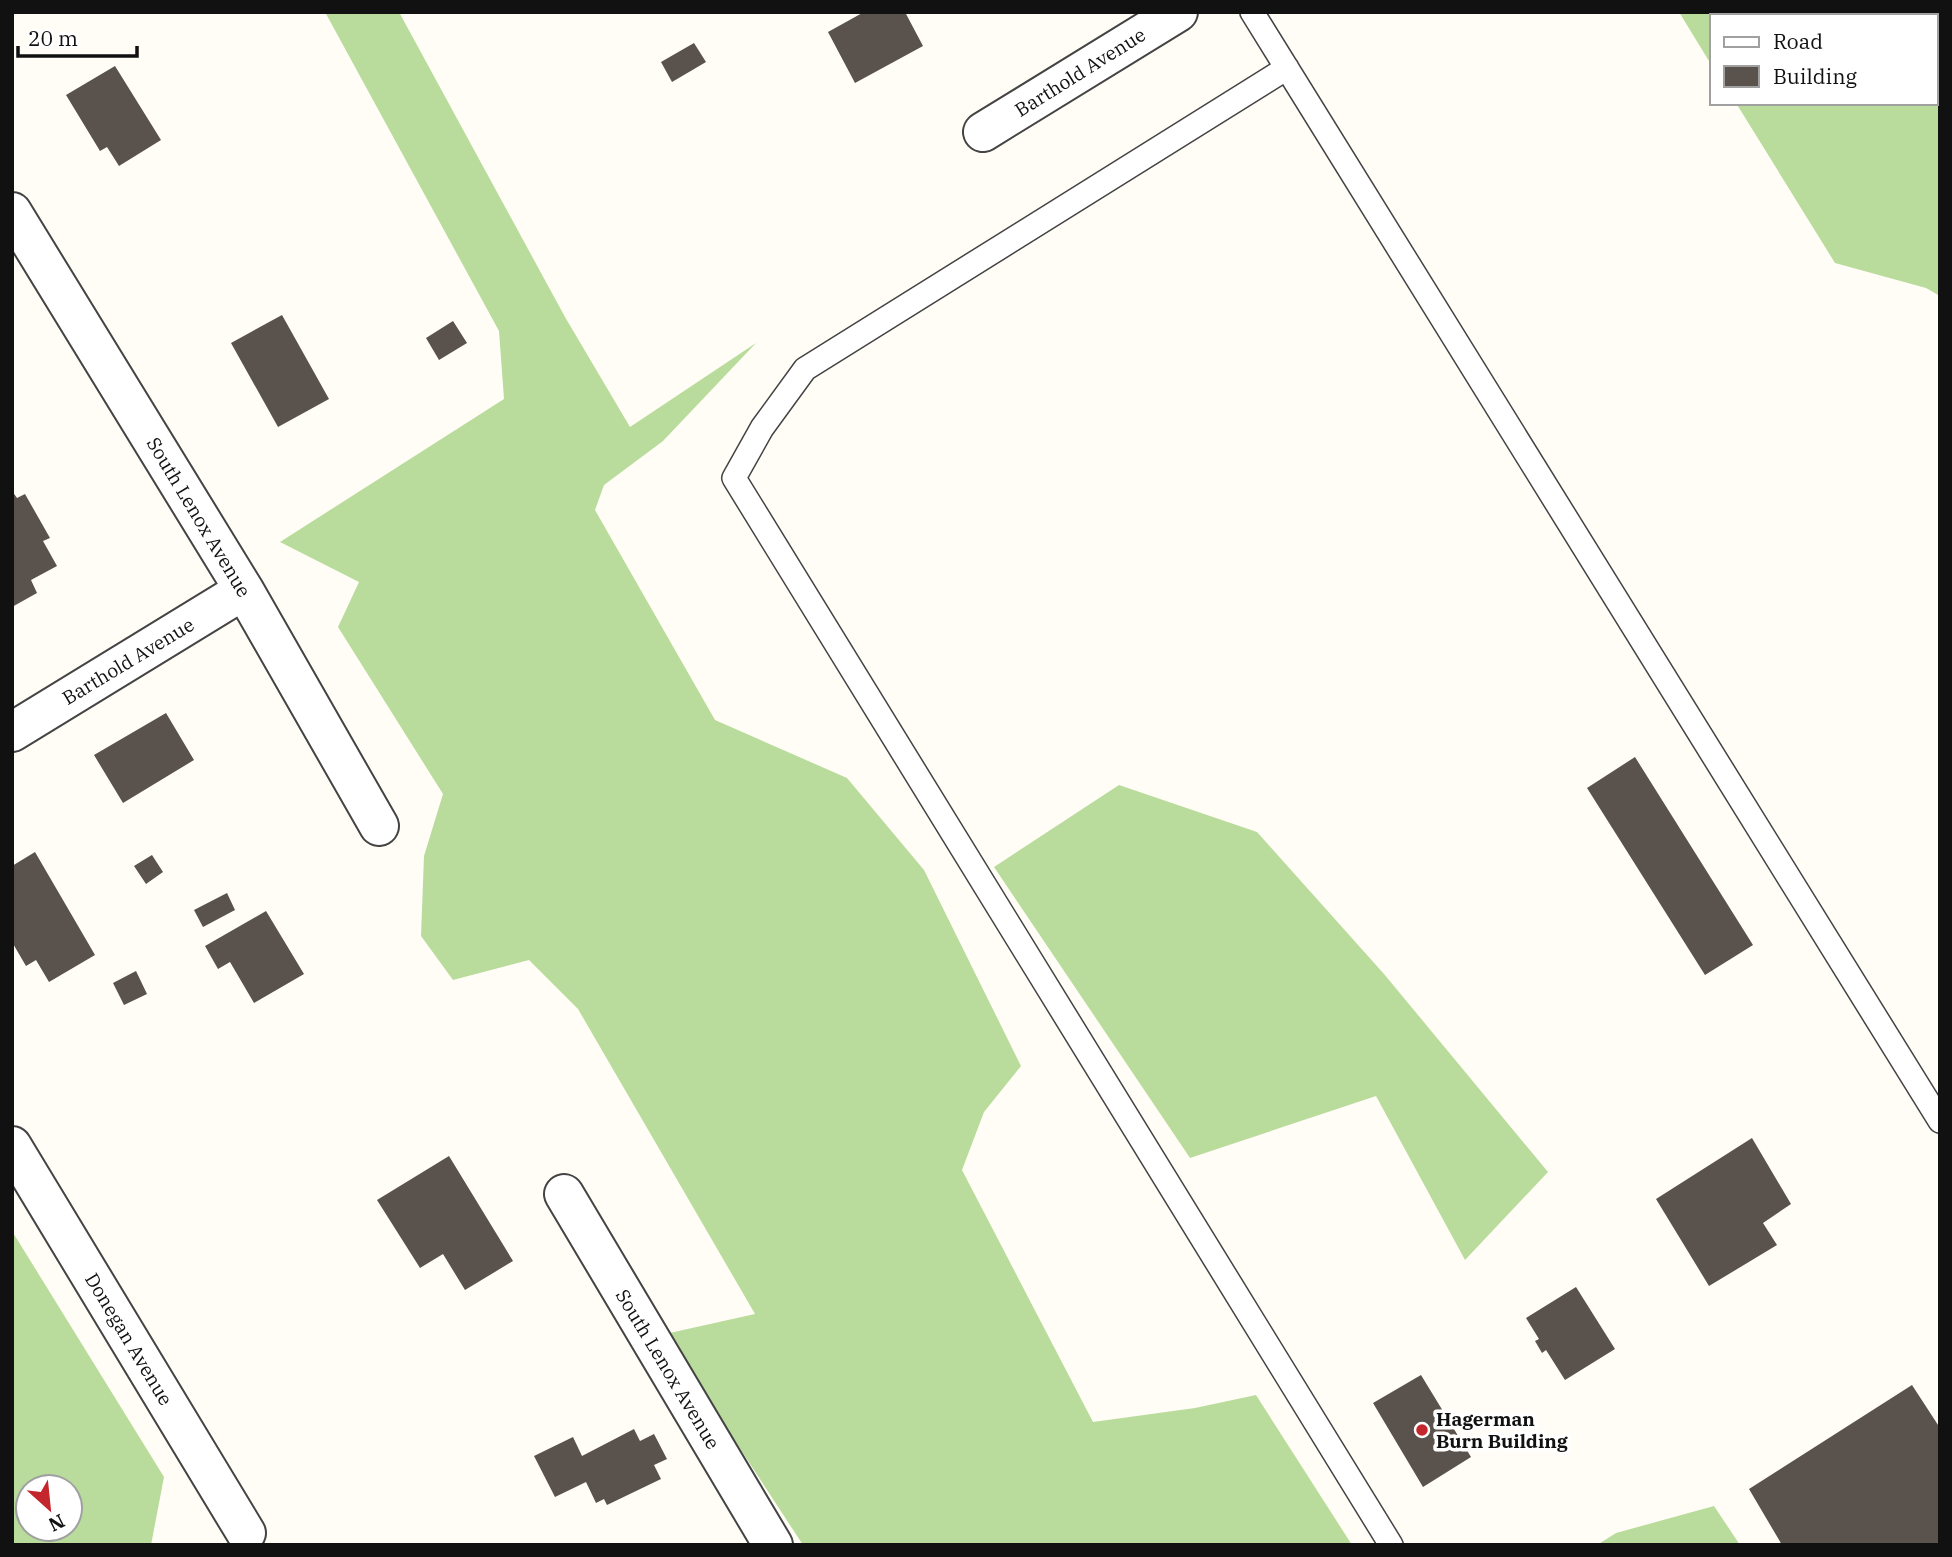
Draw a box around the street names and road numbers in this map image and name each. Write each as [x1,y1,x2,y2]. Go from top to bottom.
street label: Barthold Avenue [1010,22,1150,122]
street label: South Lenox Avenue [142,433,256,601]
street label: Barthold Avenue [58,612,198,710]
street label: Donegan Avenue [80,1268,178,1410]
street label: South Lenox Avenue [611,1285,725,1453]

